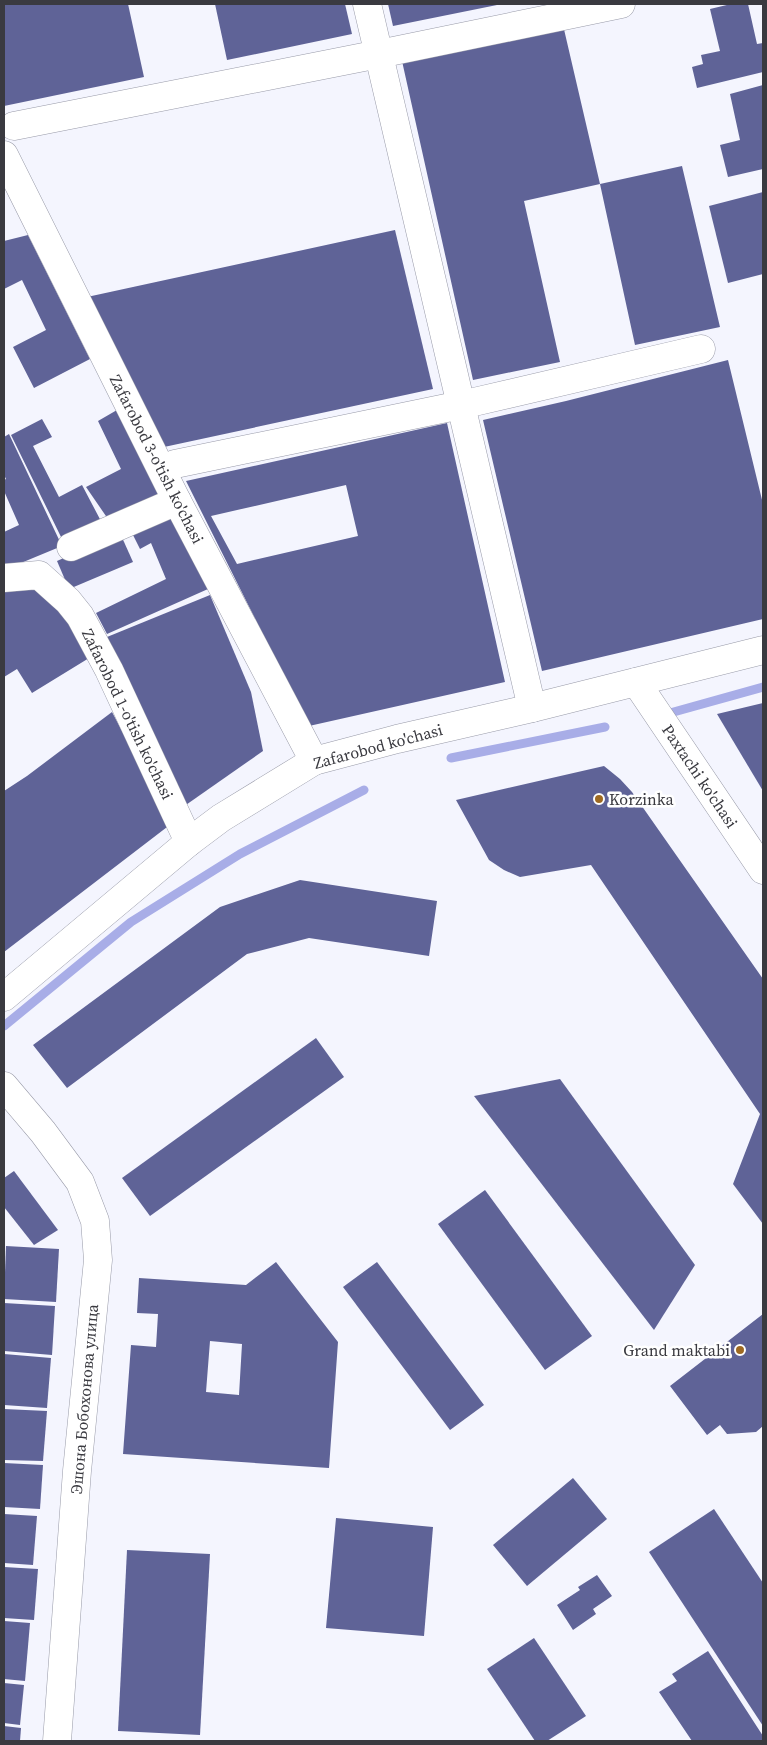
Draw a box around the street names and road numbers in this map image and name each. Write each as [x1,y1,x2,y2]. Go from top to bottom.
street label: Zafarobod 3-o'tish ko'chasi [105,371,209,548]
street label: Zafarobod 1-o'tish ko'chasi [77,625,179,803]
street label: Zafarobod ko'chasi [311,718,445,774]
street label: Paxtachi ko'chasi [657,720,743,833]
street label: Эшона Бобохонова улица [65,1302,103,1495]

